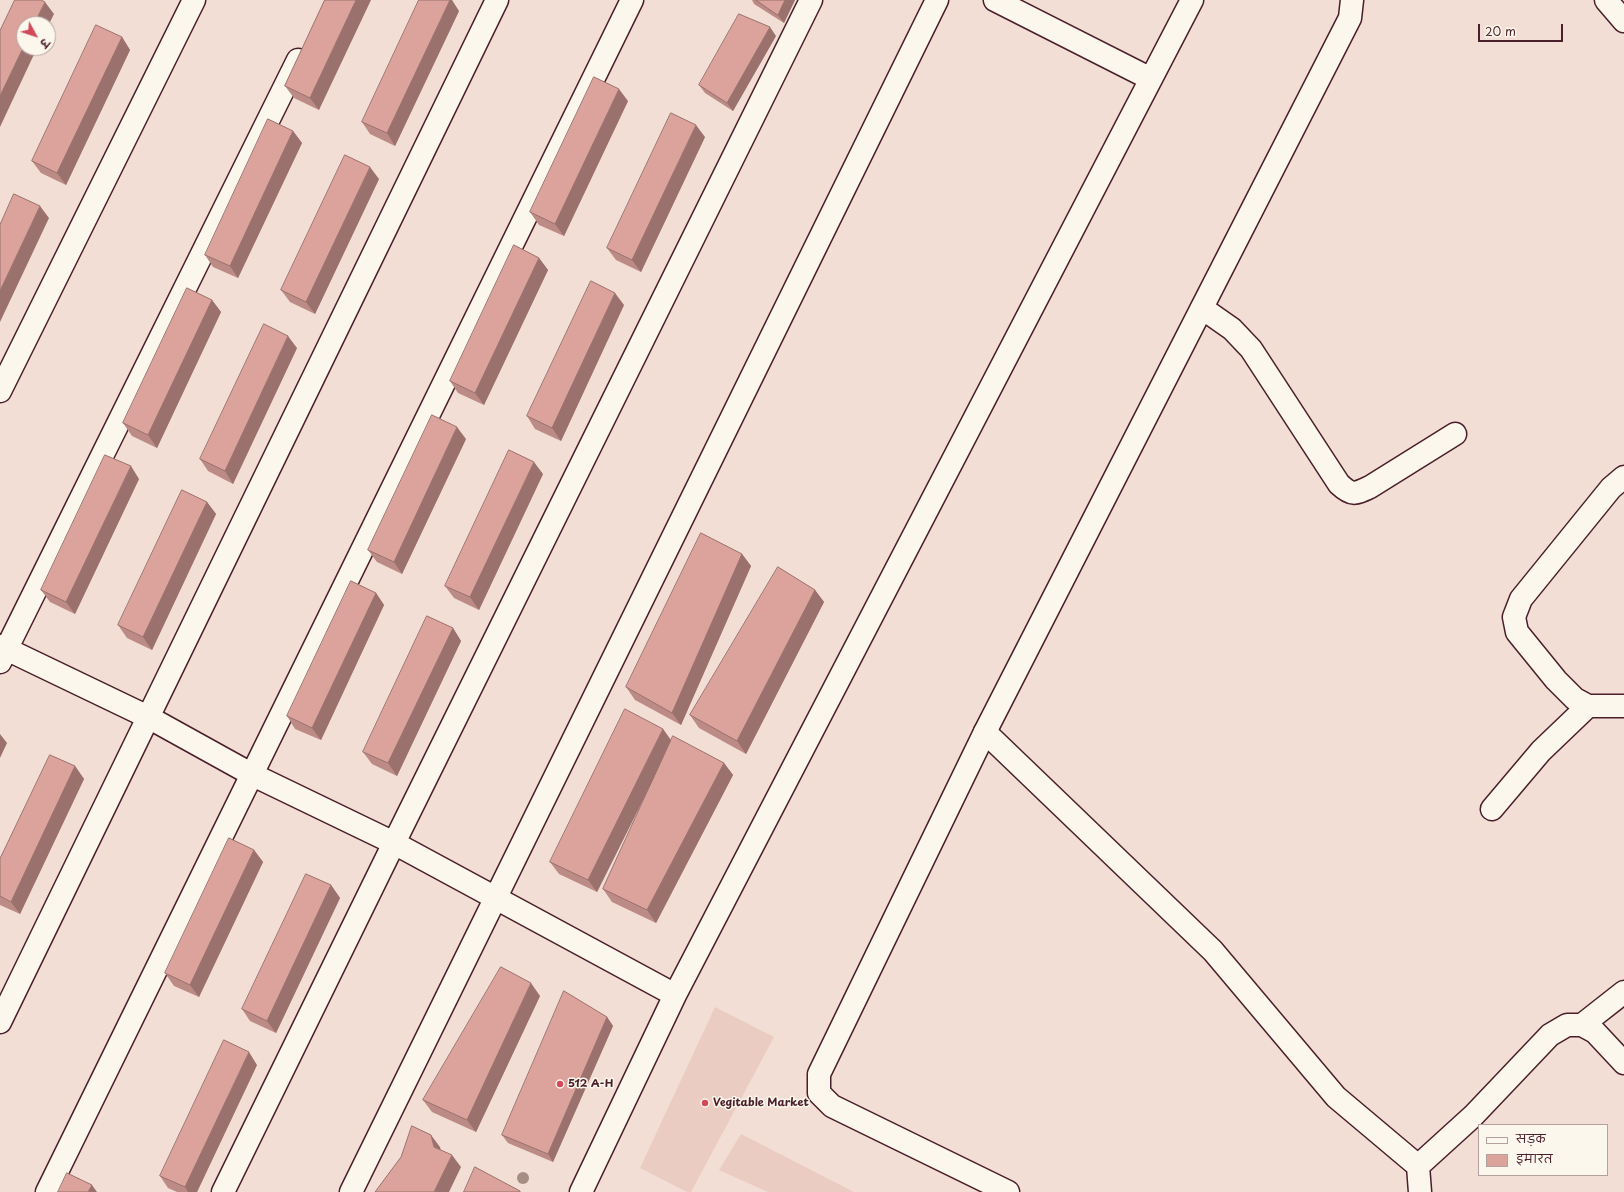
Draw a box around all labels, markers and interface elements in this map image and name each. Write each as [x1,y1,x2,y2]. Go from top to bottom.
north arrow [16,16,56,56]
scale bar [1480,16,1565,42]
text: 20 m [1485,22,1516,40]
text: उ [36,35,54,52]
place label: 512 A-H [568,1077,613,1091]
marker: 512 A-H [555,1079,565,1089]
place label: Vegitable Market [713,1096,809,1110]
marker: Vegitable Market [700,1098,710,1108]
legend [1478,1124,1608,1176]
text: सड़क [1516,1129,1546,1147]
text: इमारत [1516,1149,1553,1167]

